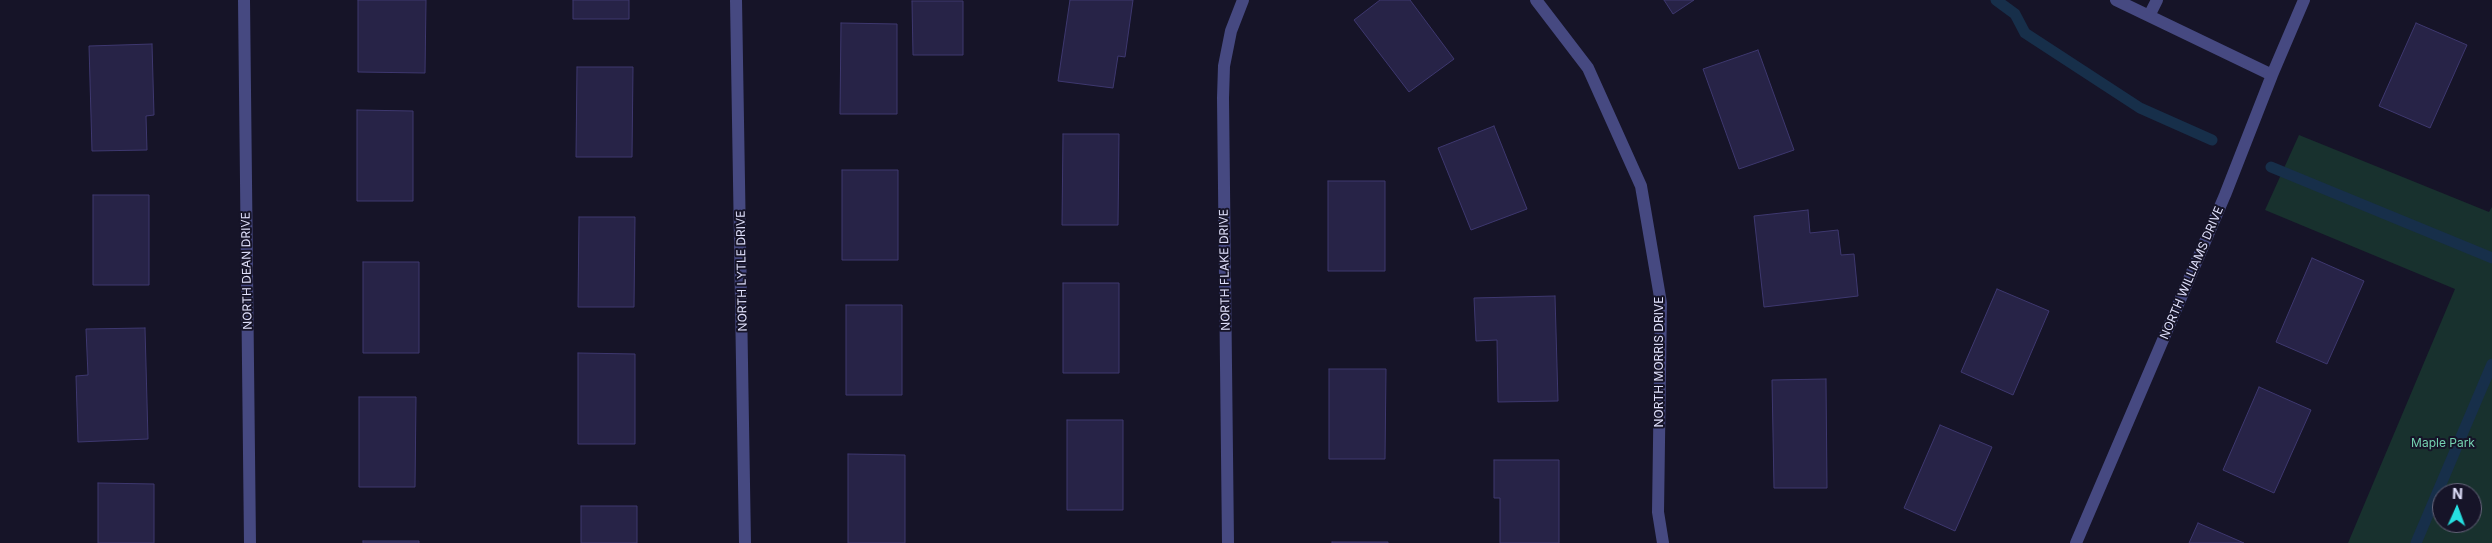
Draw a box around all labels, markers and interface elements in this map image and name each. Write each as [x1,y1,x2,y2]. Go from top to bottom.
street label: NORTH WILLIAMS DRIVE [2157,204,2227,342]
street label: NORTH FLAKE DRIVE [1217,209,1233,331]
street label: NORTH LYTLE DRIVE [734,210,750,332]
street label: NORTH DEAN DRIVE [239,212,255,330]
street label: NORTH MORRIS DRIVE [1652,297,1666,427]
park label: Maple Park [2411,436,2475,450]
north arrow [2432,483,2482,533]
text: N [2452,485,2463,502]

